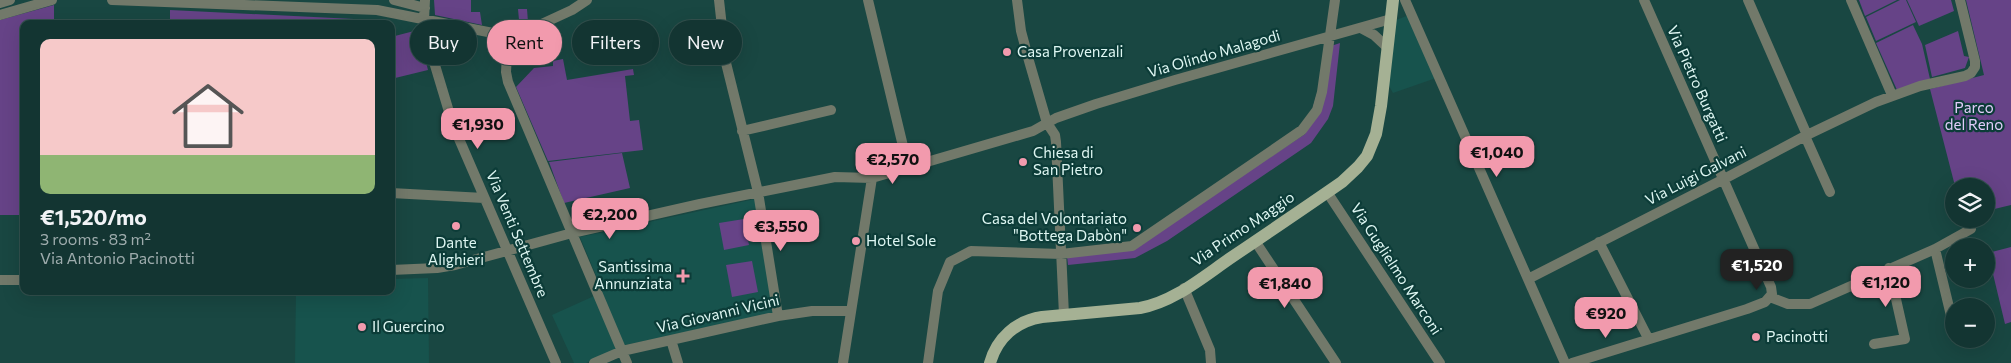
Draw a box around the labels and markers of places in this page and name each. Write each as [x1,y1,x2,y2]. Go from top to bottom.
place label: Casa Provenzali [1017,42,1123,60]
marker: Casa Provenzali [1001,46,1013,58]
pin: €1,930 [437,108,519,150]
pin: €1,040 [1456,136,1538,178]
pin: €2,570 [852,142,934,185]
place label: Chiesa di San Pietro [1033,143,1103,178]
marker: Chiesa di San Pietro [1017,156,1029,168]
pin: €2,200 [569,198,651,240]
place label: Casa del Volontariato "Bottega Dabòn" [982,209,1127,244]
pin: €3,550 [740,210,822,252]
marker: Dante Alighieri [450,220,462,232]
marker: Casa del Volontariato "Bottega Dabòn" [1131,222,1143,234]
place label: Hotel Sole [866,231,936,249]
place label: Dante Alighieri [428,233,484,268]
marker: Hotel Sole [850,235,862,247]
pin: €1,520 [1716,248,1798,291]
place label: Santissima Annunziata [594,257,672,292]
pin: €1,840 [1244,266,1326,309]
pin: €1,120 [1845,266,1927,308]
marker: Santissima Annunziata [676,269,690,283]
pin: €920 [1576,296,1636,339]
place label: Il Guercino [372,317,445,335]
marker: Il Guercino [356,321,368,333]
place label: Pacinotti [1766,327,1828,345]
marker: Pacinotti [1750,331,1762,343]

